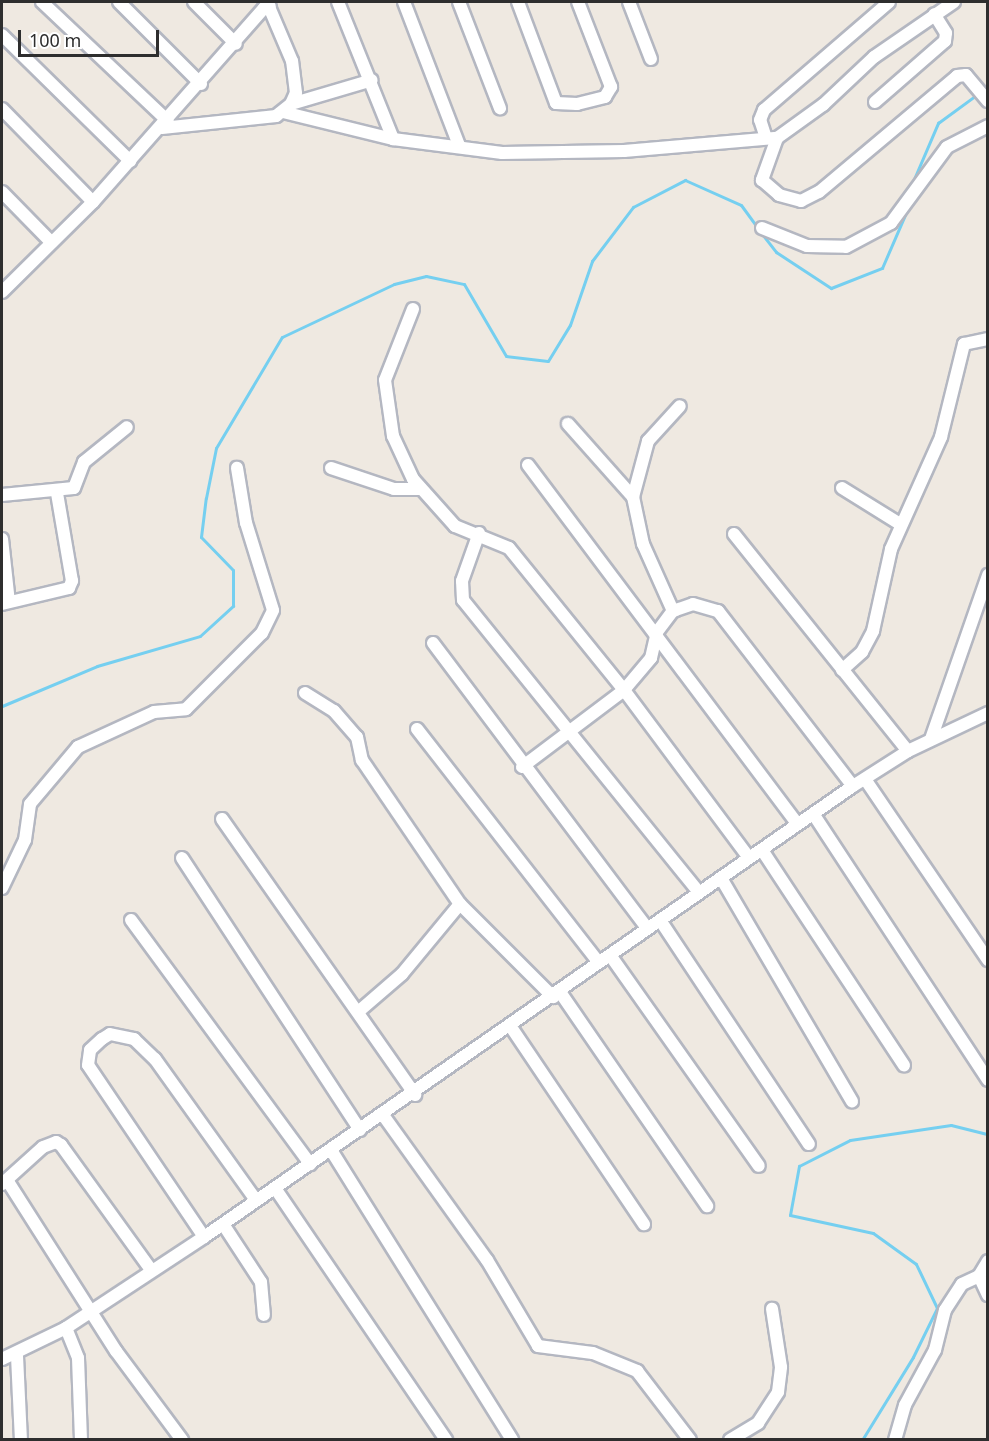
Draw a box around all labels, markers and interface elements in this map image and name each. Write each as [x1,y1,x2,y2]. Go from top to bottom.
scale bar [21,18,162,56]
text: 100 m [29,28,81,52]

